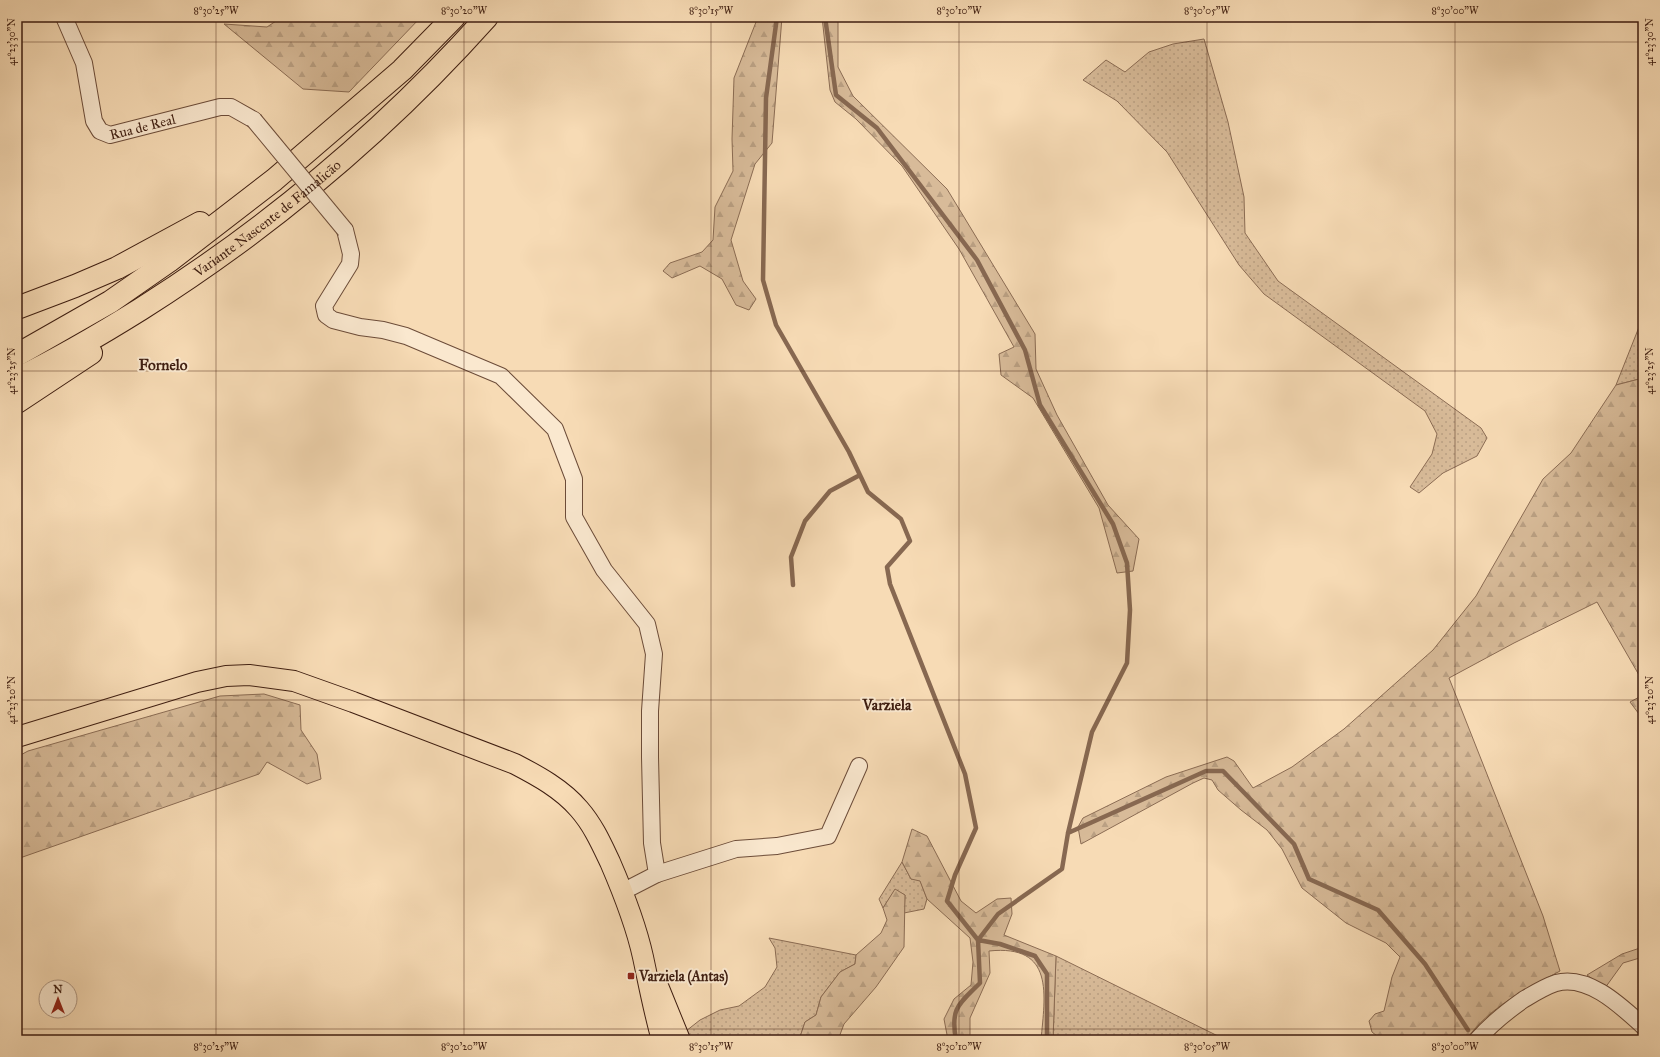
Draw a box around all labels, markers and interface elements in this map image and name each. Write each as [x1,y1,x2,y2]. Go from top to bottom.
text: 8°30'25"W [194,5,239,17]
text: 8°30'20"W [441,5,488,17]
text: 8°30'15"W [689,5,733,17]
text: 8°30'10"W [936,5,982,17]
text: 8°30'05"W [1184,5,1230,17]
text: 8°30'00"W [1431,5,1479,17]
text: 41°23'30"N [6,18,18,66]
text: 41°23'30"N [1644,18,1656,66]
street label: Rua de Real [108,110,177,143]
street label: Variante Nascente de Famalicão [189,156,344,281]
text: 41°23'25"N [6,347,18,395]
text: 41°23'25"N [1644,347,1656,395]
district label: Fornelo [139,356,188,374]
text: 41°23'20"N [6,675,18,724]
text: 41°23'20"N [1644,675,1656,724]
district label: Varziela [862,696,912,714]
place label: Varziela (Antas) [638,968,728,986]
marker: Varziela (Antas) [626,971,636,981]
north arrow [38,979,78,1019]
text: N [53,983,63,996]
text: 8°30'25"W [194,1041,239,1053]
text: 8°30'20"W [441,1041,488,1053]
text: 8°30'15"W [689,1041,733,1053]
text: 8°30'10"W [936,1041,982,1053]
text: 8°30'05"W [1184,1041,1230,1053]
text: 8°30'00"W [1431,1041,1479,1053]

